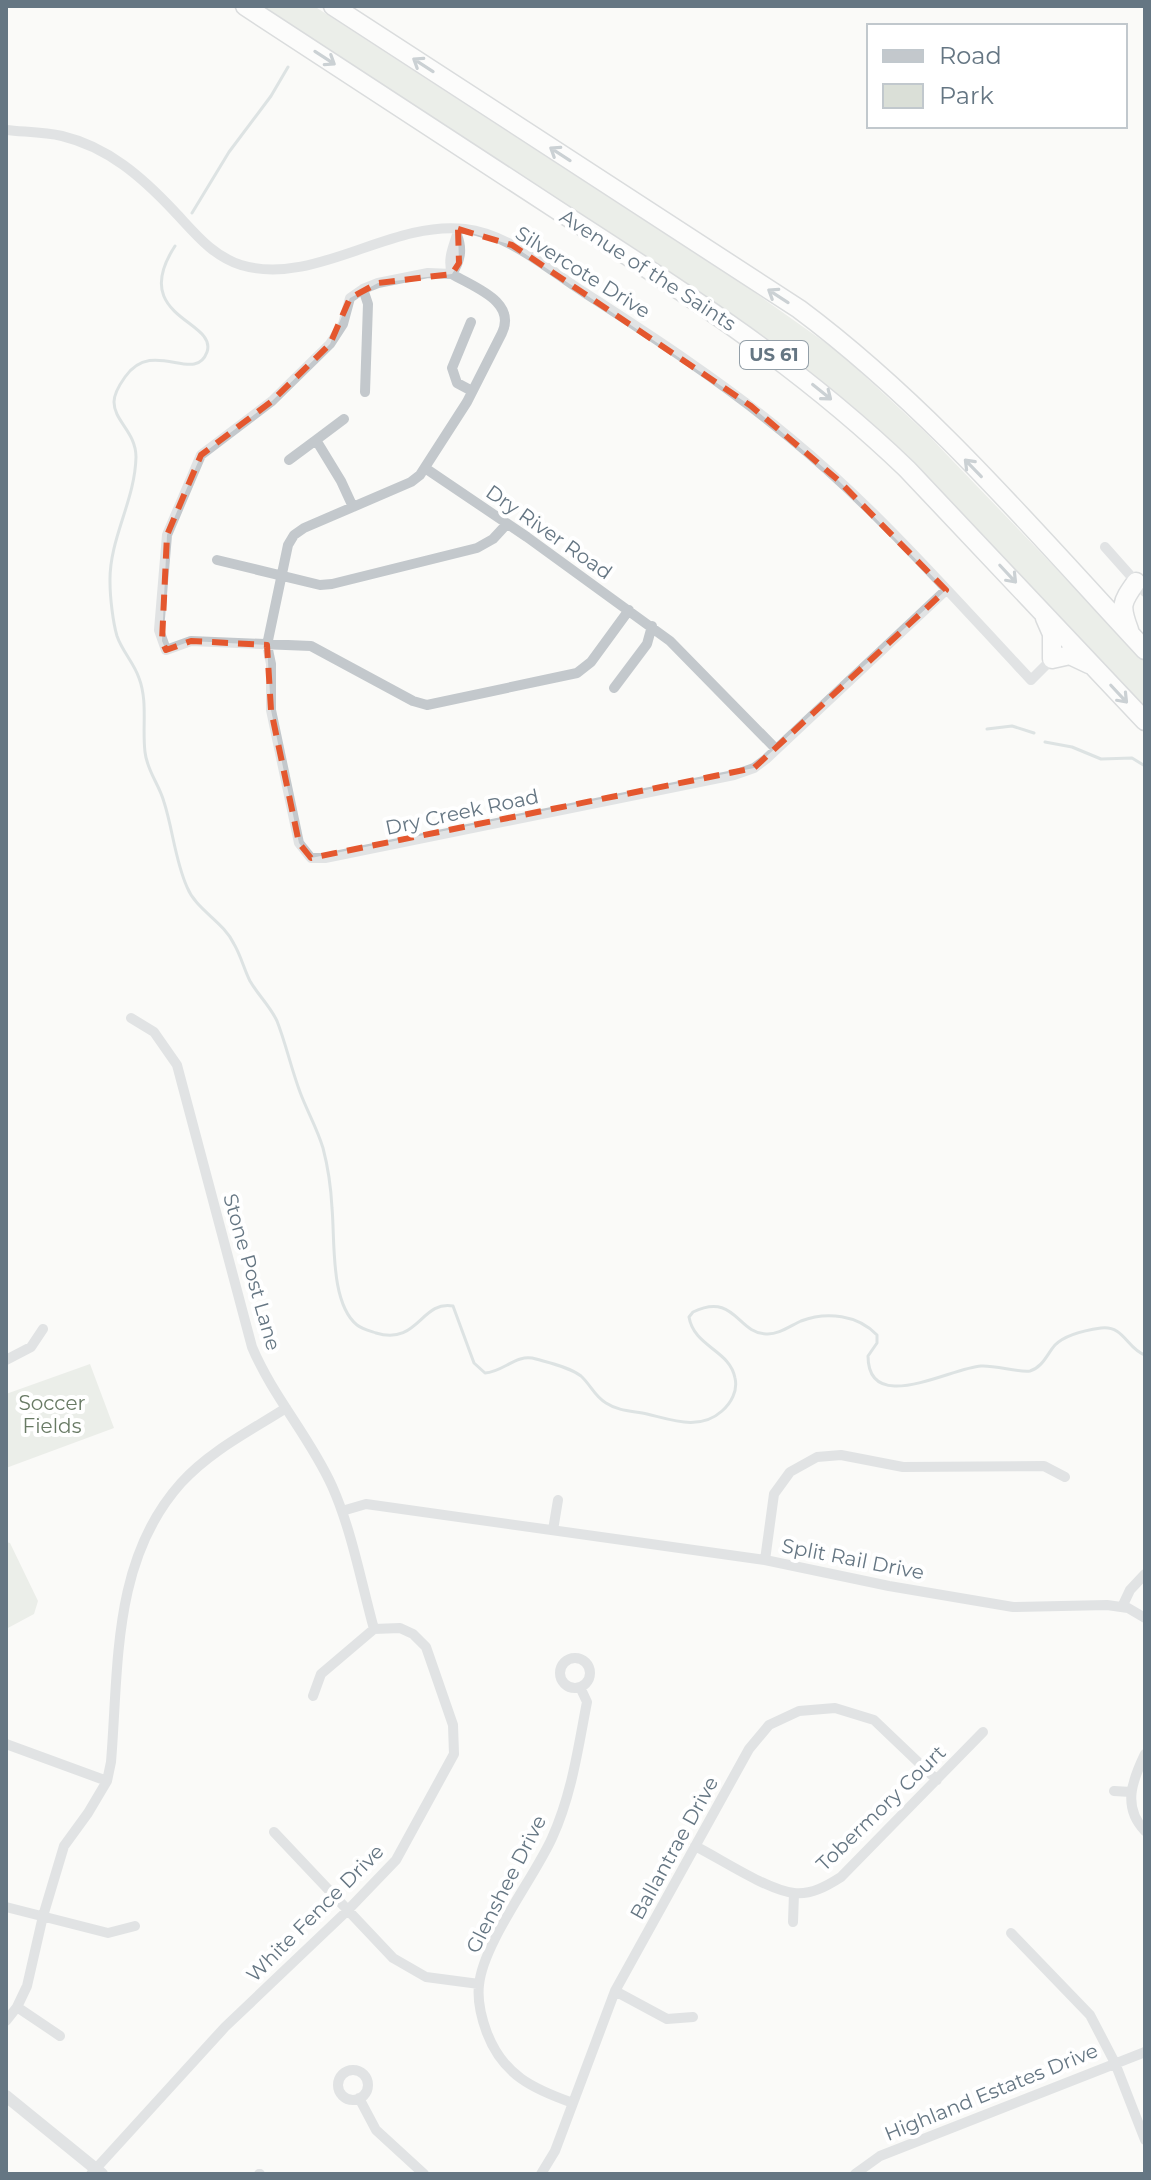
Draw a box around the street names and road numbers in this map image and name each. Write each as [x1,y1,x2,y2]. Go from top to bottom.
street label: Avenue of the Saints [555,204,741,336]
street label: Silvercote Drive [511,221,655,323]
road number: US 61 [740,341,808,369]
street label: Dry River Road [481,480,617,584]
street label: Dry Creek Road [383,784,541,840]
street label: Stone Post Lane [218,1191,286,1353]
street label: Split Rail Drive [780,1533,926,1585]
street label: Tobermory Court [811,1740,951,1876]
street label: Ballantrae Drive [625,1772,723,1924]
street label: Glenshee Drive [461,1811,551,1957]
street label: White Fence Drive [241,1839,389,1987]
street label: Highland Estates Drive [881,2038,1101,2146]

